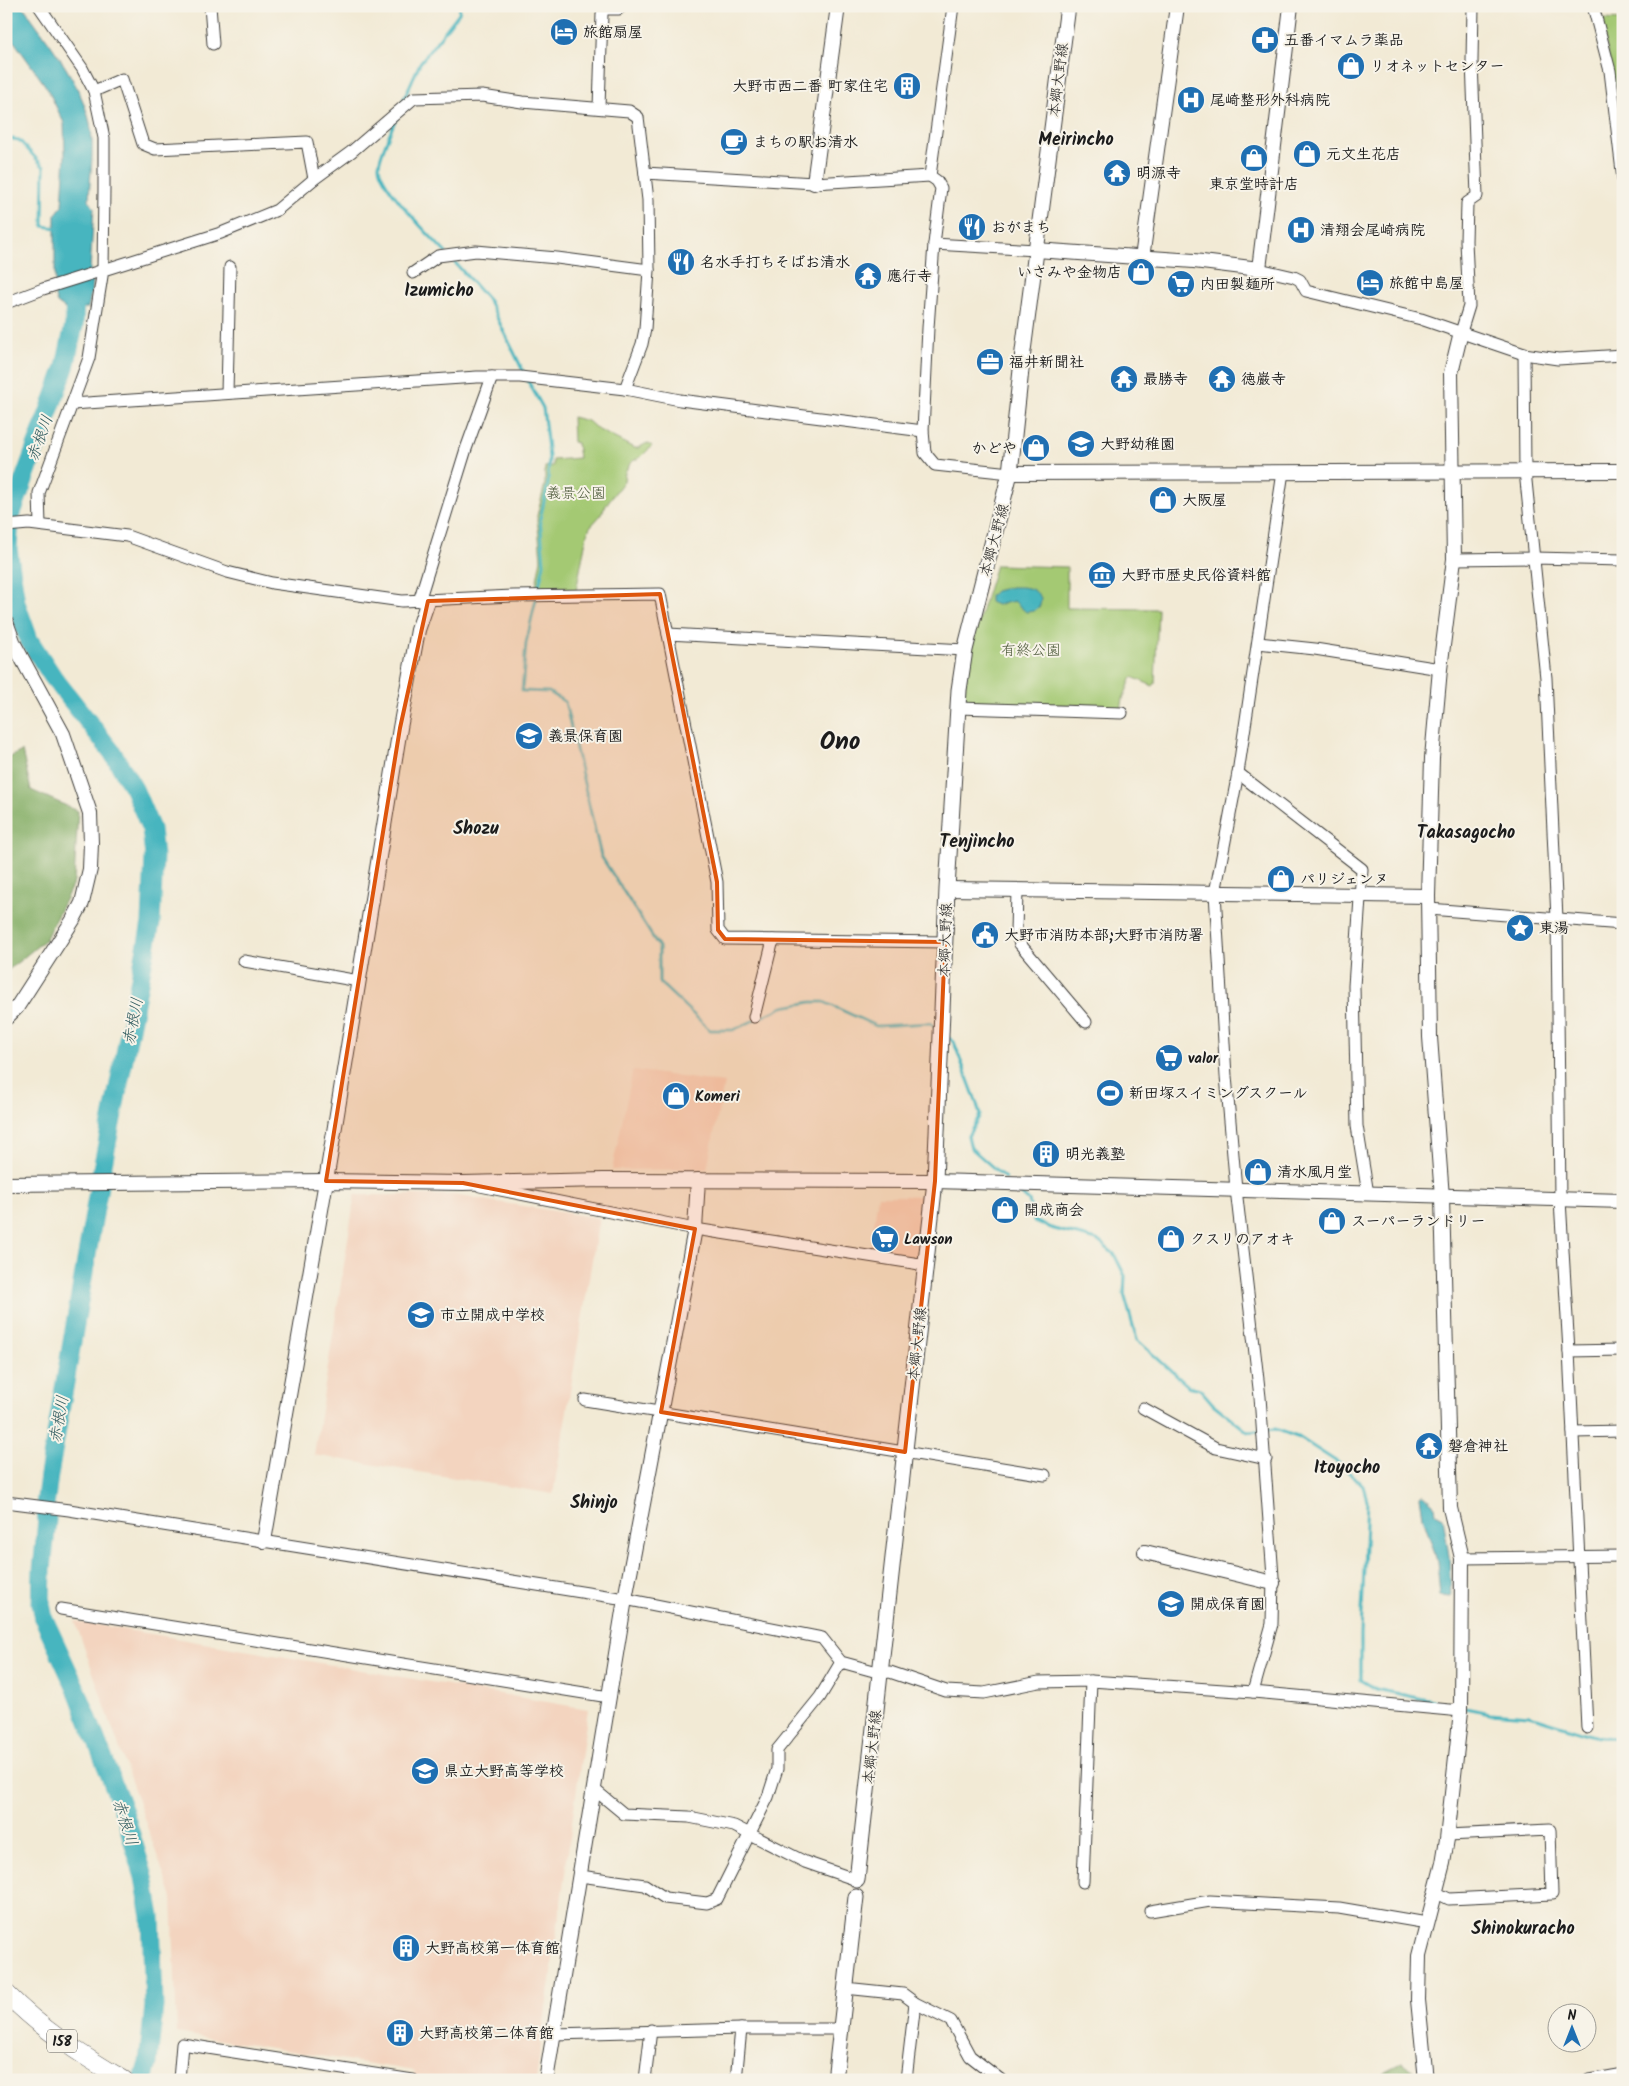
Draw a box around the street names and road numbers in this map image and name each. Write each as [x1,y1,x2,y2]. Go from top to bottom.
street label: 本郷大野線 [1043,41,1075,119]
street label: 本郷大野線 [974,501,1016,580]
street label: 本郷大野線 [933,902,959,978]
street label: 本郷大野線 [902,1306,934,1383]
street label: 本郷大野線 [857,1709,889,1786]
road number: 158 [47,2030,77,2052]

